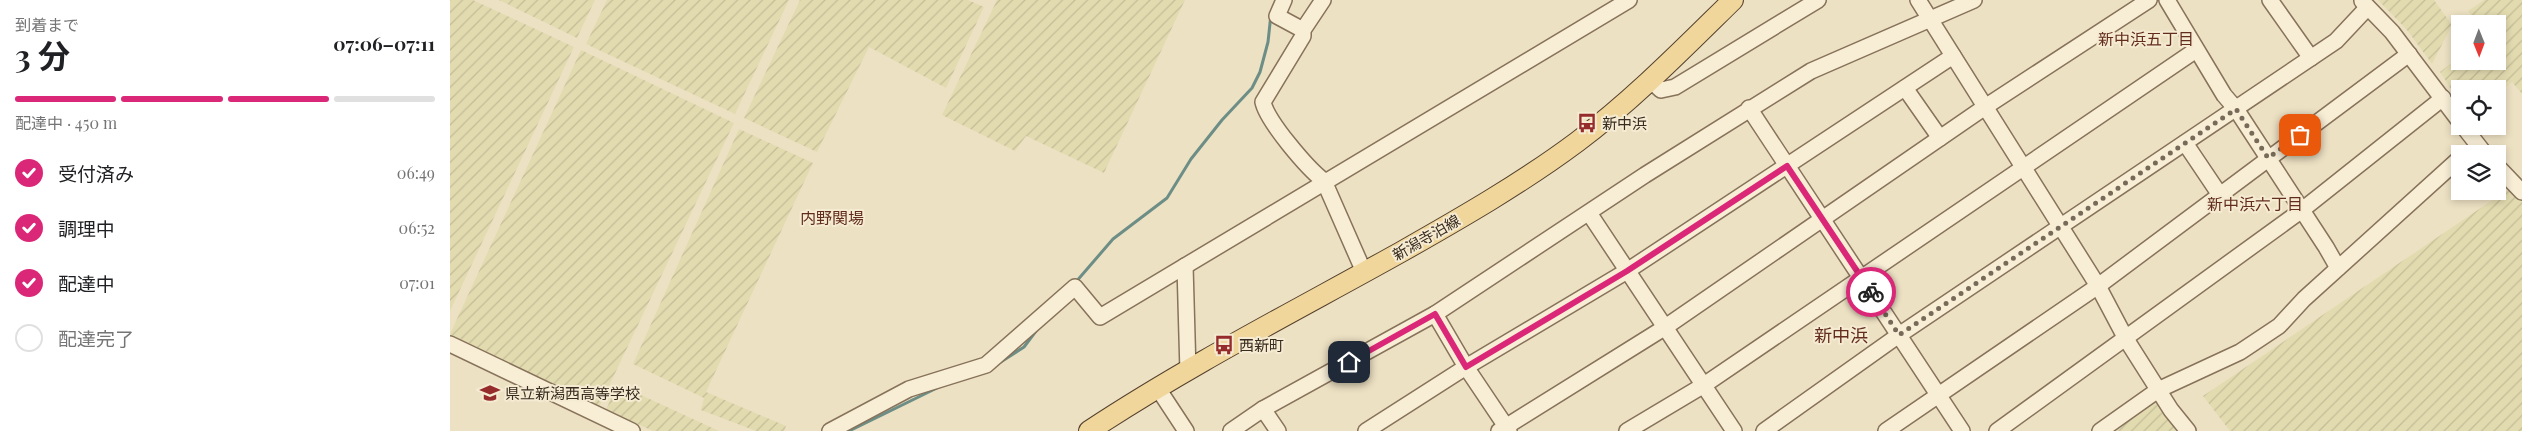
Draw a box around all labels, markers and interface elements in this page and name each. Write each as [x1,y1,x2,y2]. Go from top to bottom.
text: 到着まで [15,14,79,35]
north arrow [2451,15,2506,70]
map controls [2451,15,2506,200]
district label: 新中浜五丁目 [2098,28,2194,49]
text: 07:06–07:11 [333,30,435,56]
text: 3 分 [15,33,70,76]
button: locate [2451,80,2506,135]
text: 配達中 · 450 m [15,112,117,133]
bus stop icon: 新中浜 [1576,112,1598,134]
place label: 新中浜 [1602,113,1647,133]
pin [2279,114,2321,156]
icon: bag [2286,121,2314,149]
button: layers [2451,145,2506,200]
icon: check [15,159,43,187]
text: 受付済み [58,160,134,186]
text: 06:49 [397,162,435,183]
district label: 新中浜六丁目 [2207,193,2303,214]
district label: 内野関場 [800,207,864,228]
street label: 新潟寺泊線 [1389,210,1463,264]
icon: check [15,214,43,242]
text: 調理中 [58,215,115,241]
text: 06:52 [399,217,435,238]
courier [1846,267,1896,317]
icon: check [15,269,43,297]
text: 配達中 [58,270,115,296]
text: 07:01 [399,272,435,293]
icon: bike [1857,278,1885,306]
district label: 新中浜 [1814,323,1868,347]
text: 配達完了 [58,325,134,351]
bus stop icon: 西新町 [1213,334,1235,356]
place label: 西新町 [1239,335,1284,355]
pin [1328,341,1370,383]
icon: home [1335,348,1363,376]
school or university icon: 県立新潟西高等学校 [479,382,501,404]
place label: 県立新潟西高等学校 [505,383,640,403]

